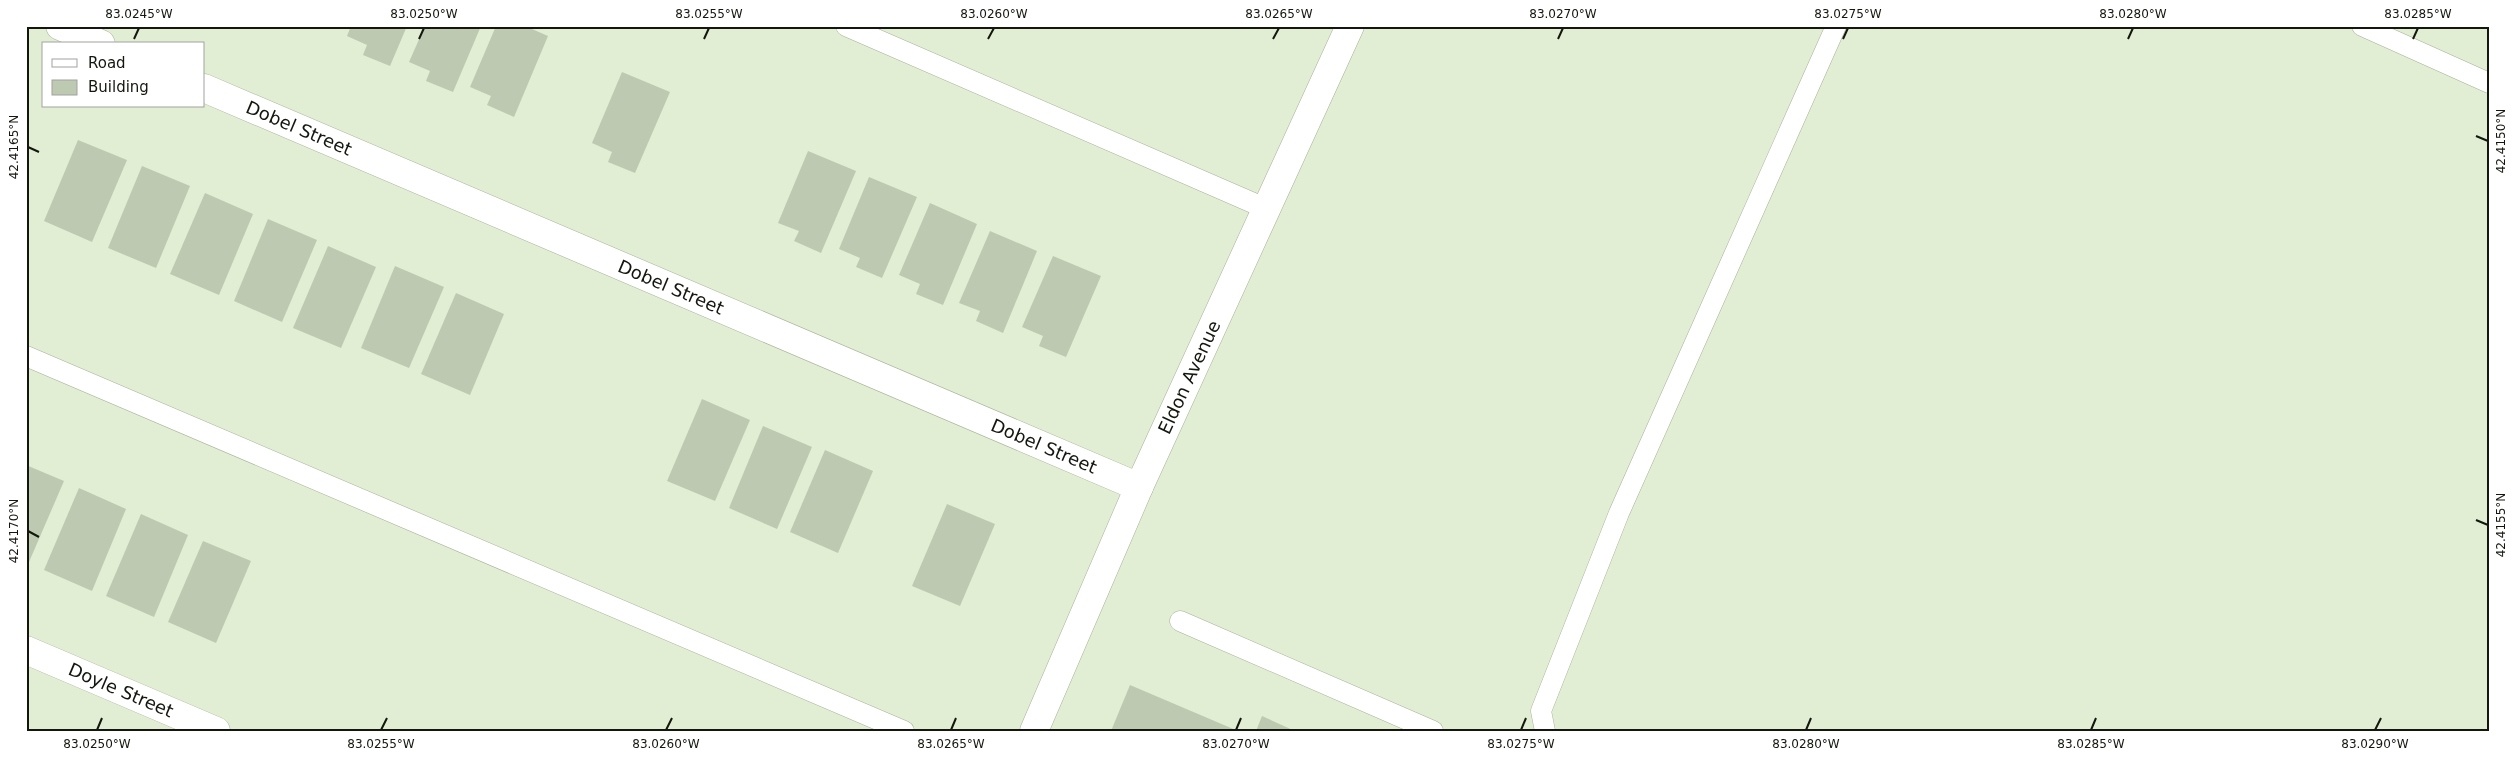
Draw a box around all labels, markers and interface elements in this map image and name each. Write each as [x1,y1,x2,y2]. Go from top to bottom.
text: 83.0245°W [105,7,173,21]
text: 83.0250°W [390,7,458,21]
text: 83.0255°W [675,7,743,21]
text: 83.0260°W [960,7,1028,21]
text: 83.0265°W [1245,7,1313,21]
text: 83.0270°W [1529,7,1597,21]
text: 83.0275°W [1814,7,1882,21]
text: 83.0280°W [2099,7,2167,21]
text: 83.0285°W [2384,7,2452,21]
legend [42,42,205,108]
text: Road [88,54,126,72]
text: Building [88,78,149,96]
street label: Dobel Street [243,96,355,160]
text: 42.4150°N [2494,109,2508,173]
text: 42.4165°N [7,115,21,179]
street label: Dobel Street [615,255,727,319]
street label: Eldon Avenue [1154,317,1224,437]
street label: Dobel Street [988,414,1100,478]
text: 42.4155°N [2494,493,2508,557]
text: 42.4170°N [7,499,21,563]
street label: Doyle Street [65,658,177,722]
text: 83.0250°W [63,737,131,751]
text: 83.0255°W [347,737,415,751]
text: 83.0260°W [632,737,700,751]
text: 83.0265°W [917,737,985,751]
text: 83.0270°W [1202,737,1270,751]
text: 83.0275°W [1487,737,1555,751]
text: 83.0280°W [1772,737,1840,751]
text: 83.0285°W [2057,737,2125,751]
text: 83.0290°W [2341,737,2409,751]

